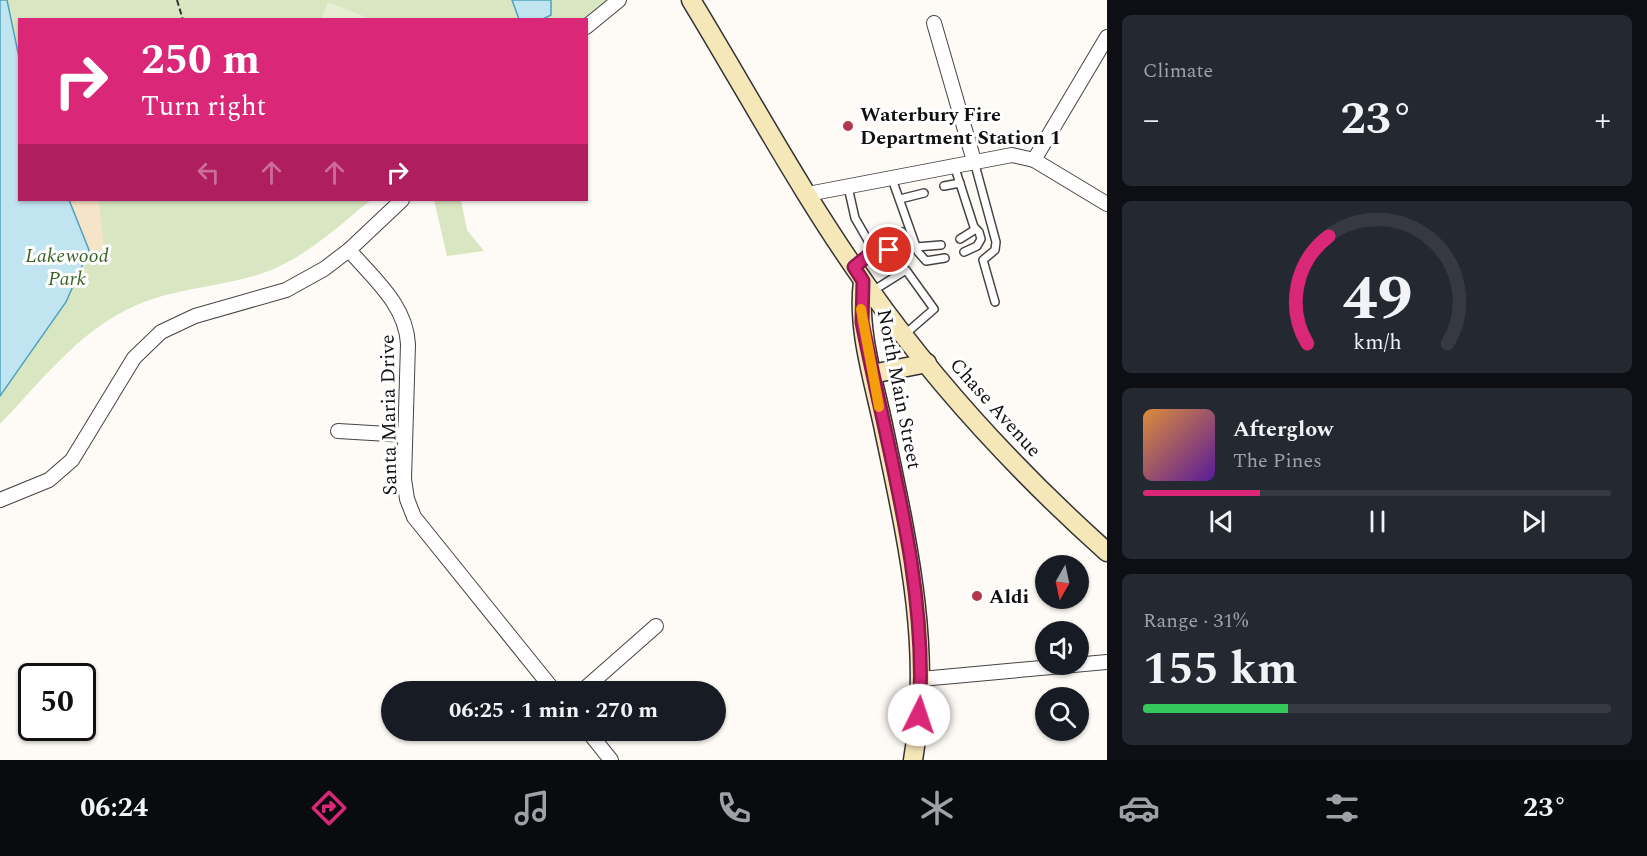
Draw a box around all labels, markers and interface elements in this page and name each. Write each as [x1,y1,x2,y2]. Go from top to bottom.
text: 250 m [141,29,260,92]
icon: right [42,42,120,120]
text: Climate [1143,56,1213,86]
text: 23° [1341,85,1414,154]
text: Turn right [141,86,266,128]
text: − [1143,95,1160,145]
text: + [1595,95,1611,145]
place label: Waterbury Fire Department Station 1 [860,100,1061,153]
marker: Waterbury Fire Department Station 1 [841,119,855,133]
icon: left [192,156,225,189]
icon: ahead [255,156,288,189]
icon: ahead [318,156,351,189]
icon: right [381,156,414,189]
pin [863,224,914,275]
icon: arrive [872,233,905,266]
park label: Lakewood Park [25,241,109,294]
text: 49 [1342,252,1412,347]
street label: North Main Street [869,306,929,472]
text: km/h [1353,326,1401,359]
street label: Santa Maria Drive [373,334,405,496]
street label: Chase Avenue [942,351,1048,464]
text: Afterglow [1233,413,1333,446]
text: The Pines [1233,446,1322,476]
icon: previous [1205,505,1238,538]
icon: pause [1361,505,1394,538]
icon: next [1517,505,1550,538]
north arrow [1035,555,1089,609]
map controls [1035,555,1089,741]
place label: Aldi [989,582,1029,612]
marker: Aldi [970,589,984,603]
text: Range · 31% [1143,606,1248,636]
button: sound [1035,621,1089,675]
text: 155 km [1143,635,1298,704]
speed limit sign: 50 [18,663,96,741]
position arrow [887,683,951,747]
button: search [1035,687,1089,741]
text: 06:25 · 1 min · 270 m [449,694,658,727]
text: 06:24 [80,787,148,829]
icon: directions [308,787,350,829]
icon: music [511,787,553,829]
icon: phone [713,787,755,829]
icon: climate [916,787,958,829]
icon: car [1118,787,1160,829]
icon: filters [1321,787,1363,829]
text: 23° [1523,787,1567,829]

